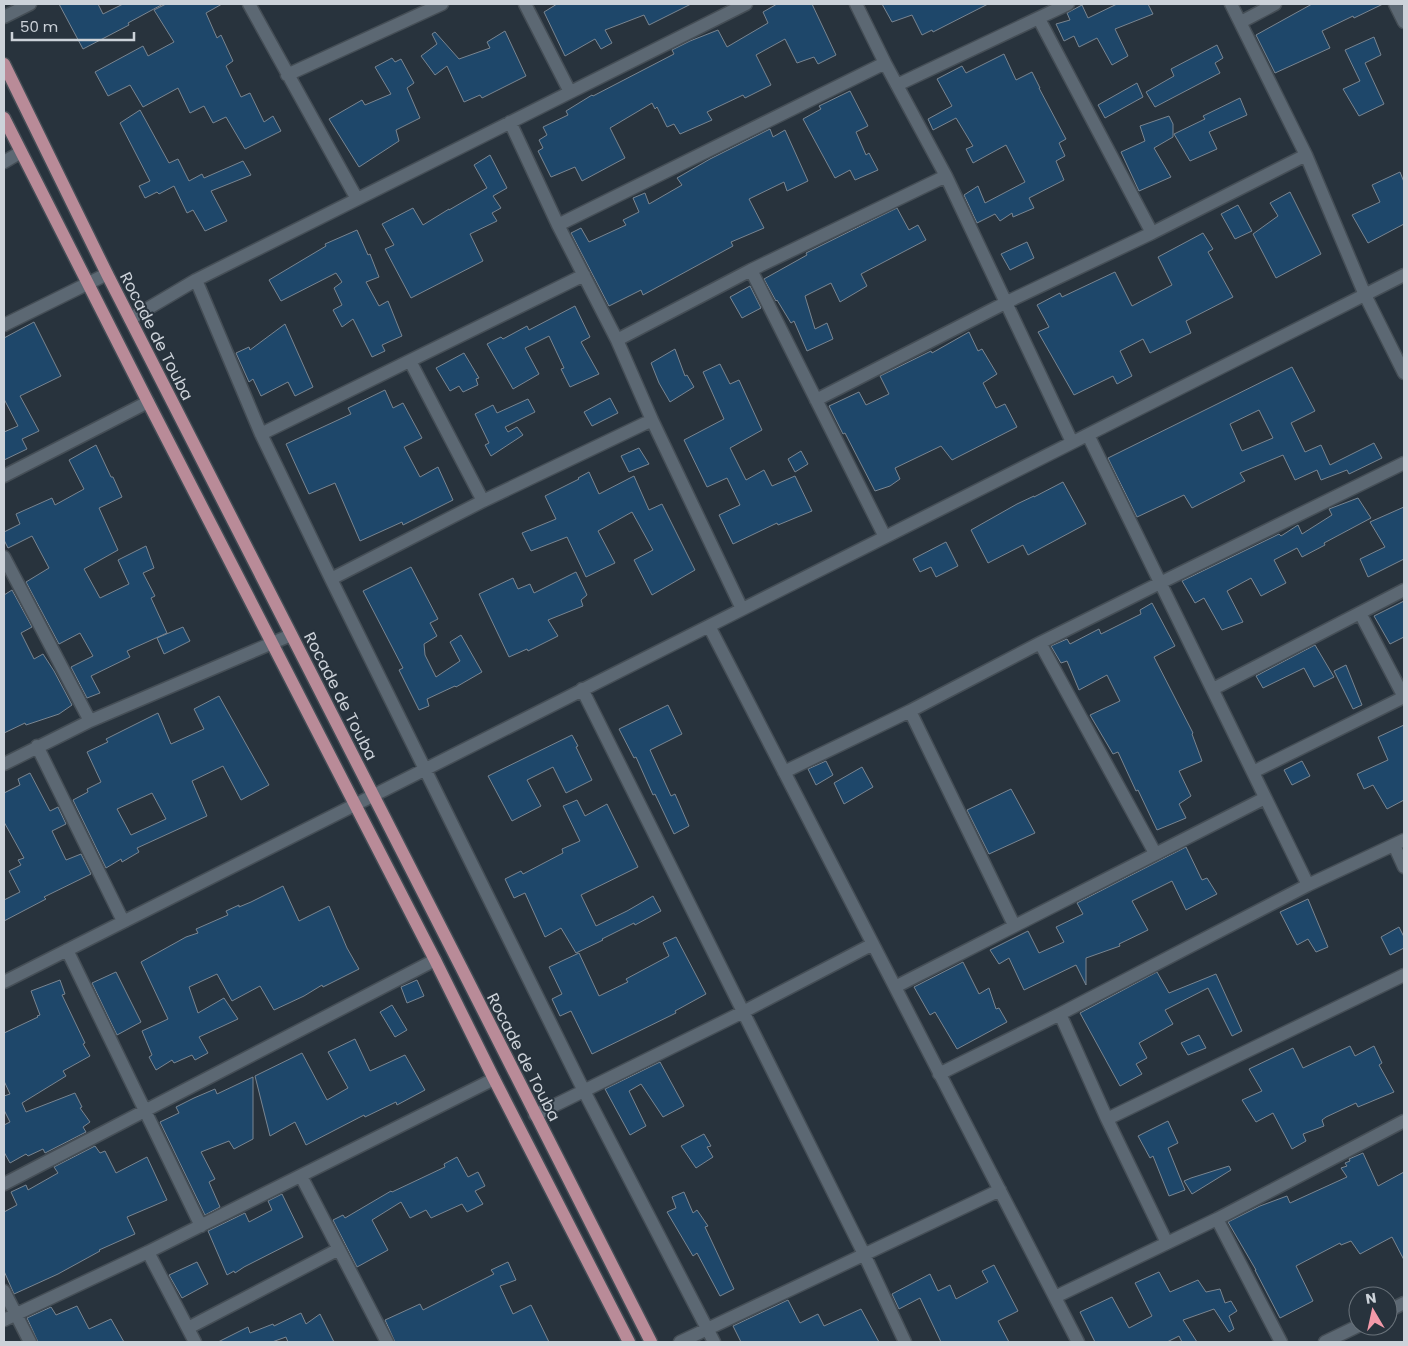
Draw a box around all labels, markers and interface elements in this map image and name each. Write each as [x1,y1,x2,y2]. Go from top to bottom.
scale bar [12,10,135,42]
text: 50 m [20,16,58,37]
street label: Rocade de Touba [114,268,199,404]
street label: Rocade de Touba [298,628,383,764]
street label: Rocade de Touba [481,989,566,1125]
north arrow [1348,1286,1398,1336]
text: N [1364,1287,1378,1309]

